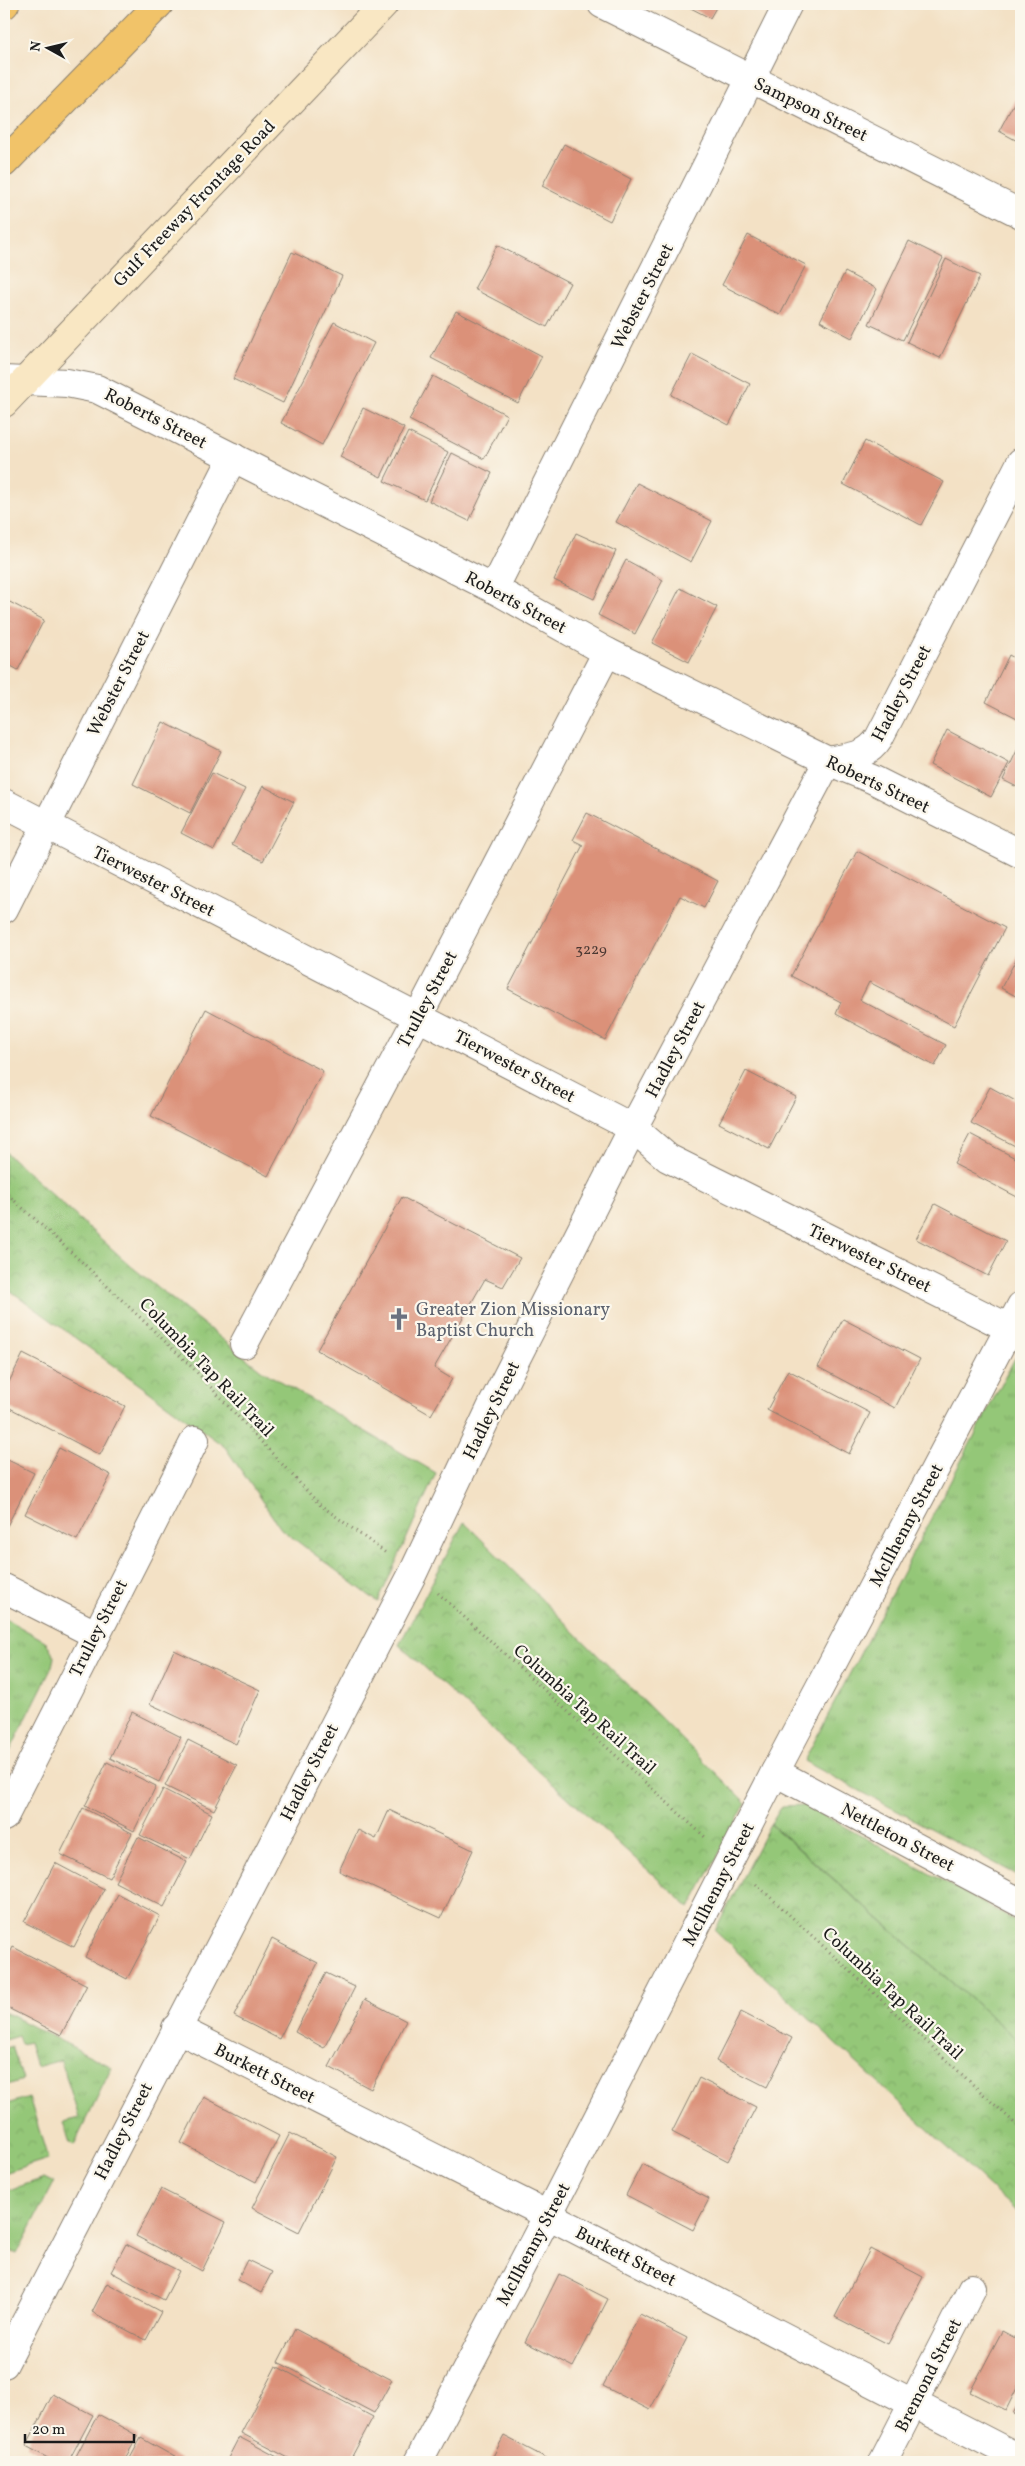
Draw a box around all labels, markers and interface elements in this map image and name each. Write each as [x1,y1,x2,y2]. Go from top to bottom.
north arrow [22,22,72,72]
text: N [26,40,47,53]
street label: Sampson Street [749,72,872,149]
street label: Gulf Freeway Frontage Road [108,115,282,293]
street label: Webster Street [606,239,681,354]
street label: Roberts Street [100,383,211,456]
street label: Roberts Street [460,566,571,641]
street label: Webster Street [82,626,157,741]
street label: Hadley Street [866,641,938,747]
street label: Roberts Street [821,750,933,820]
street label: Tierwester Street [88,841,219,924]
house number: 3229 [575,940,607,961]
street label: Trulley Street [392,947,464,1053]
street label: Hadley Street [640,997,712,1103]
street label: Tierwester Street [449,1025,579,1110]
street label: Tierwester Street [804,1219,935,1300]
street label: Columbia Tap Rail Trail [133,1293,279,1443]
place label: Greater Zion Missionary Baptist Church [416,1298,610,1344]
church icon: Greater Zion Missionary Baptist Church [386,1306,412,1332]
street label: Hadley Street [458,1357,527,1464]
street label: McIlhenny Street [864,1460,950,1592]
street label: Trulley Street [64,1576,135,1682]
street label: Columbia Tap Rail Trail [507,1639,661,1781]
street label: Hadley Street [275,1720,346,1826]
street label: Nettleton Street [836,1798,959,1879]
street label: McIlhenny Street [677,1818,761,1951]
street label: Columbia Tap Rail Trail [816,1922,968,2066]
street label: Burkett Street [210,2038,319,2110]
street label: Hadley Street [89,2079,160,2185]
street label: McIlhenny Street [491,2179,577,2311]
street label: Burkett Street [571,2221,680,2293]
street label: Bremond Street [890,2315,969,2437]
scale bar [25,2411,134,2443]
text: 20 m [32,2420,65,2441]

